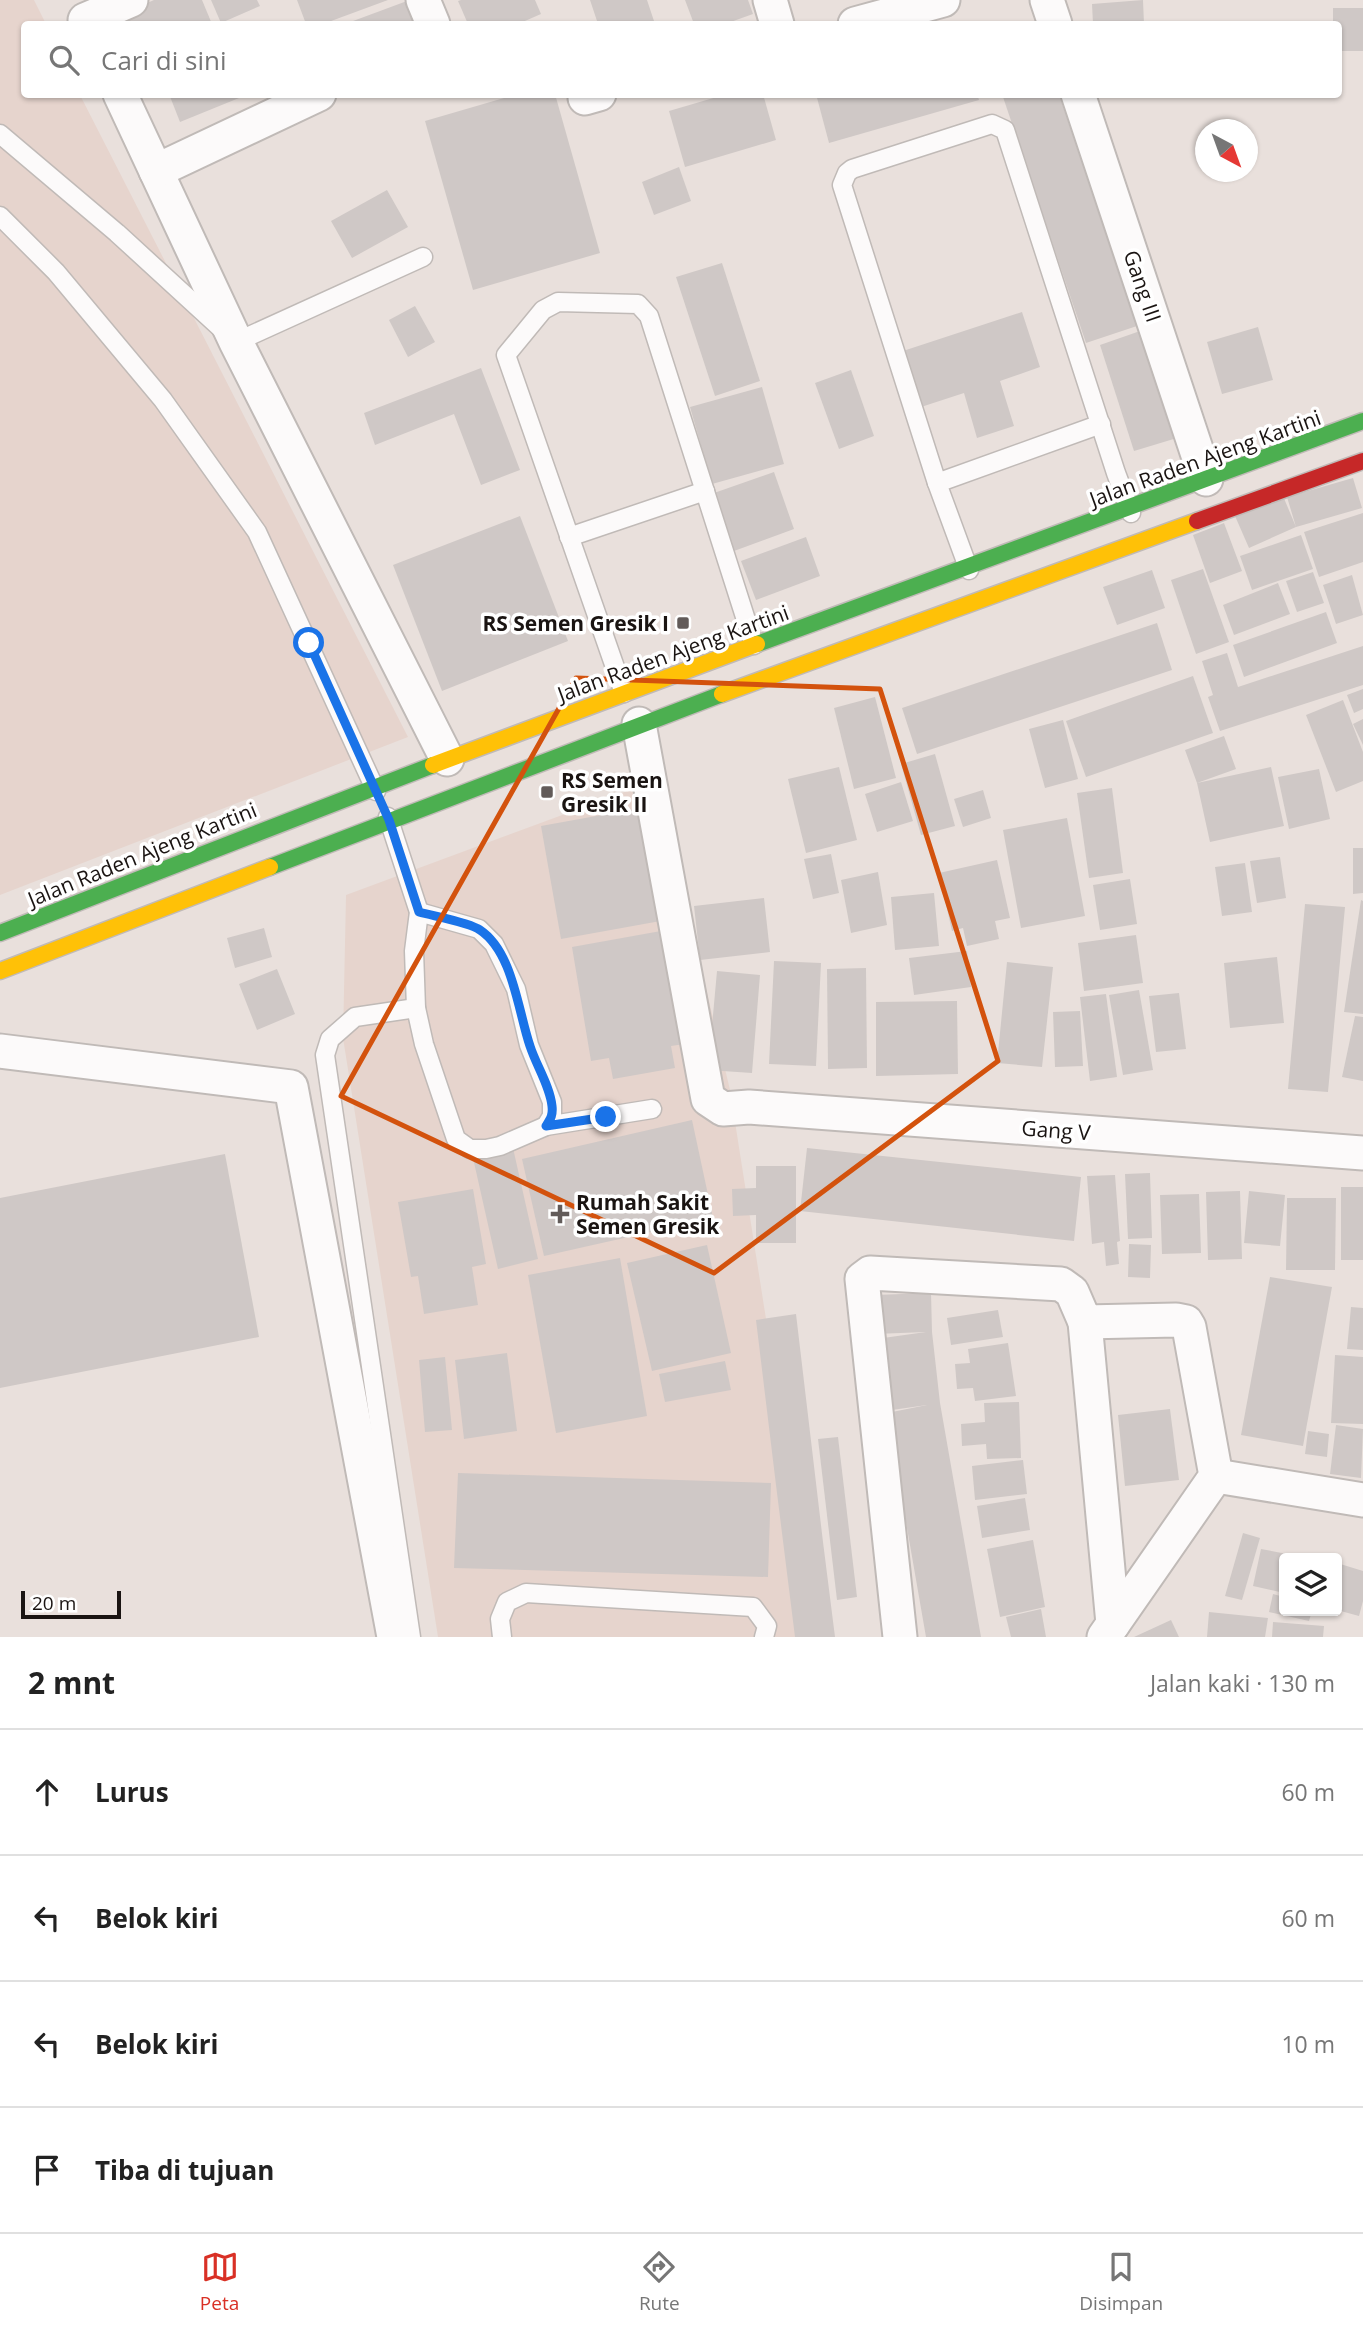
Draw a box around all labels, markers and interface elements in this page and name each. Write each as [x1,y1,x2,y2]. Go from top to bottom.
search box [21,21,1342,98]
icon: search [45,41,83,79]
text: Cari di sini [101,42,226,78]
north arrow [1195,119,1258,182]
street label: Gang III [1118,246,1168,326]
street label: Jalan Raden Ajeng Kartini [1083,403,1325,514]
street label: Jalan Raden Ajeng Kartini [551,598,793,709]
place label: RS Semen Gresik I [482,609,669,637]
marker: RS Semen Gresik I [675,615,691,631]
route start [293,627,324,658]
place label: RS Semen Gresik II [561,766,663,818]
marker: RS Semen Gresik II [539,784,555,800]
street label: Jalan Raden Ajeng Kartini [22,795,261,914]
route end [590,1101,621,1132]
street label: Gang V [1021,1114,1092,1146]
place label: Rumah Sakit Semen Gresik [576,1188,720,1240]
marker: Rumah Sakit Semen Gresik [550,1204,570,1224]
map controls [1279,1553,1342,1616]
button: layers [1279,1553,1342,1616]
scale bar [21,1588,121,1620]
text: 20 m [32,1590,76,1616]
text: 2 mnt [28,1662,115,1703]
text: Jalan kaki · 130 m [1150,1667,1335,1699]
icon: ahead [28,1773,66,1811]
text: Lurus [95,1774,169,1810]
text: 60 m [1281,1776,1335,1808]
icon: left [28,1899,66,1937]
text: Belok kiri [95,1900,219,1936]
text: 60 m [1281,1902,1335,1934]
icon: left [28,2025,66,2063]
text: Belok kiri [95,2026,219,2062]
text: 10 m [1281,2028,1335,2060]
icon: arrive [28,2151,66,2189]
text: Tiba di tujuan [95,2152,274,2188]
tab: Peta [200,2248,239,2316]
tab: Rute [639,2248,680,2316]
tab: Disimpan [1079,2248,1163,2316]

